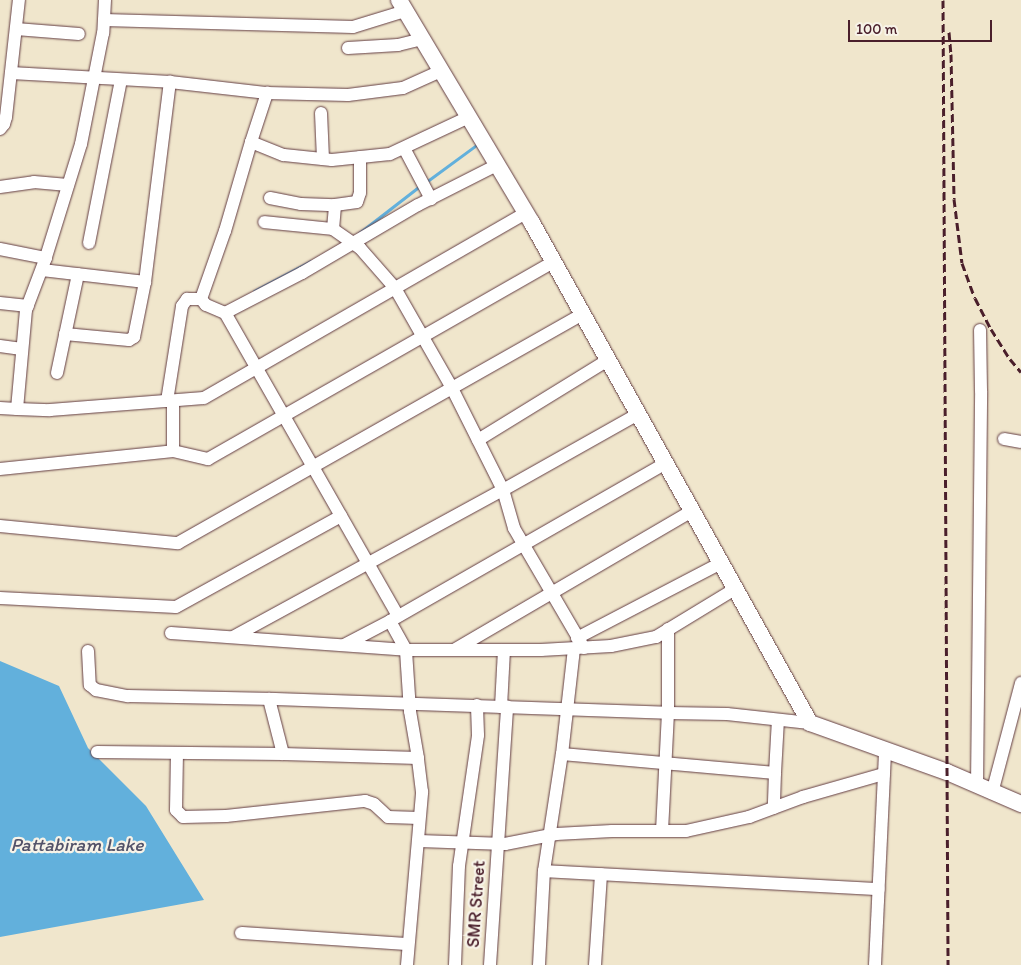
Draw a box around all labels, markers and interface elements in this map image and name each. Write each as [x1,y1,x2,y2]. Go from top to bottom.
scale bar [851,10,995,42]
text: 100 m [856,20,897,38]
water label: Pattabiram Lake [10,834,144,856]
street label: SMR Street [462,860,490,948]

